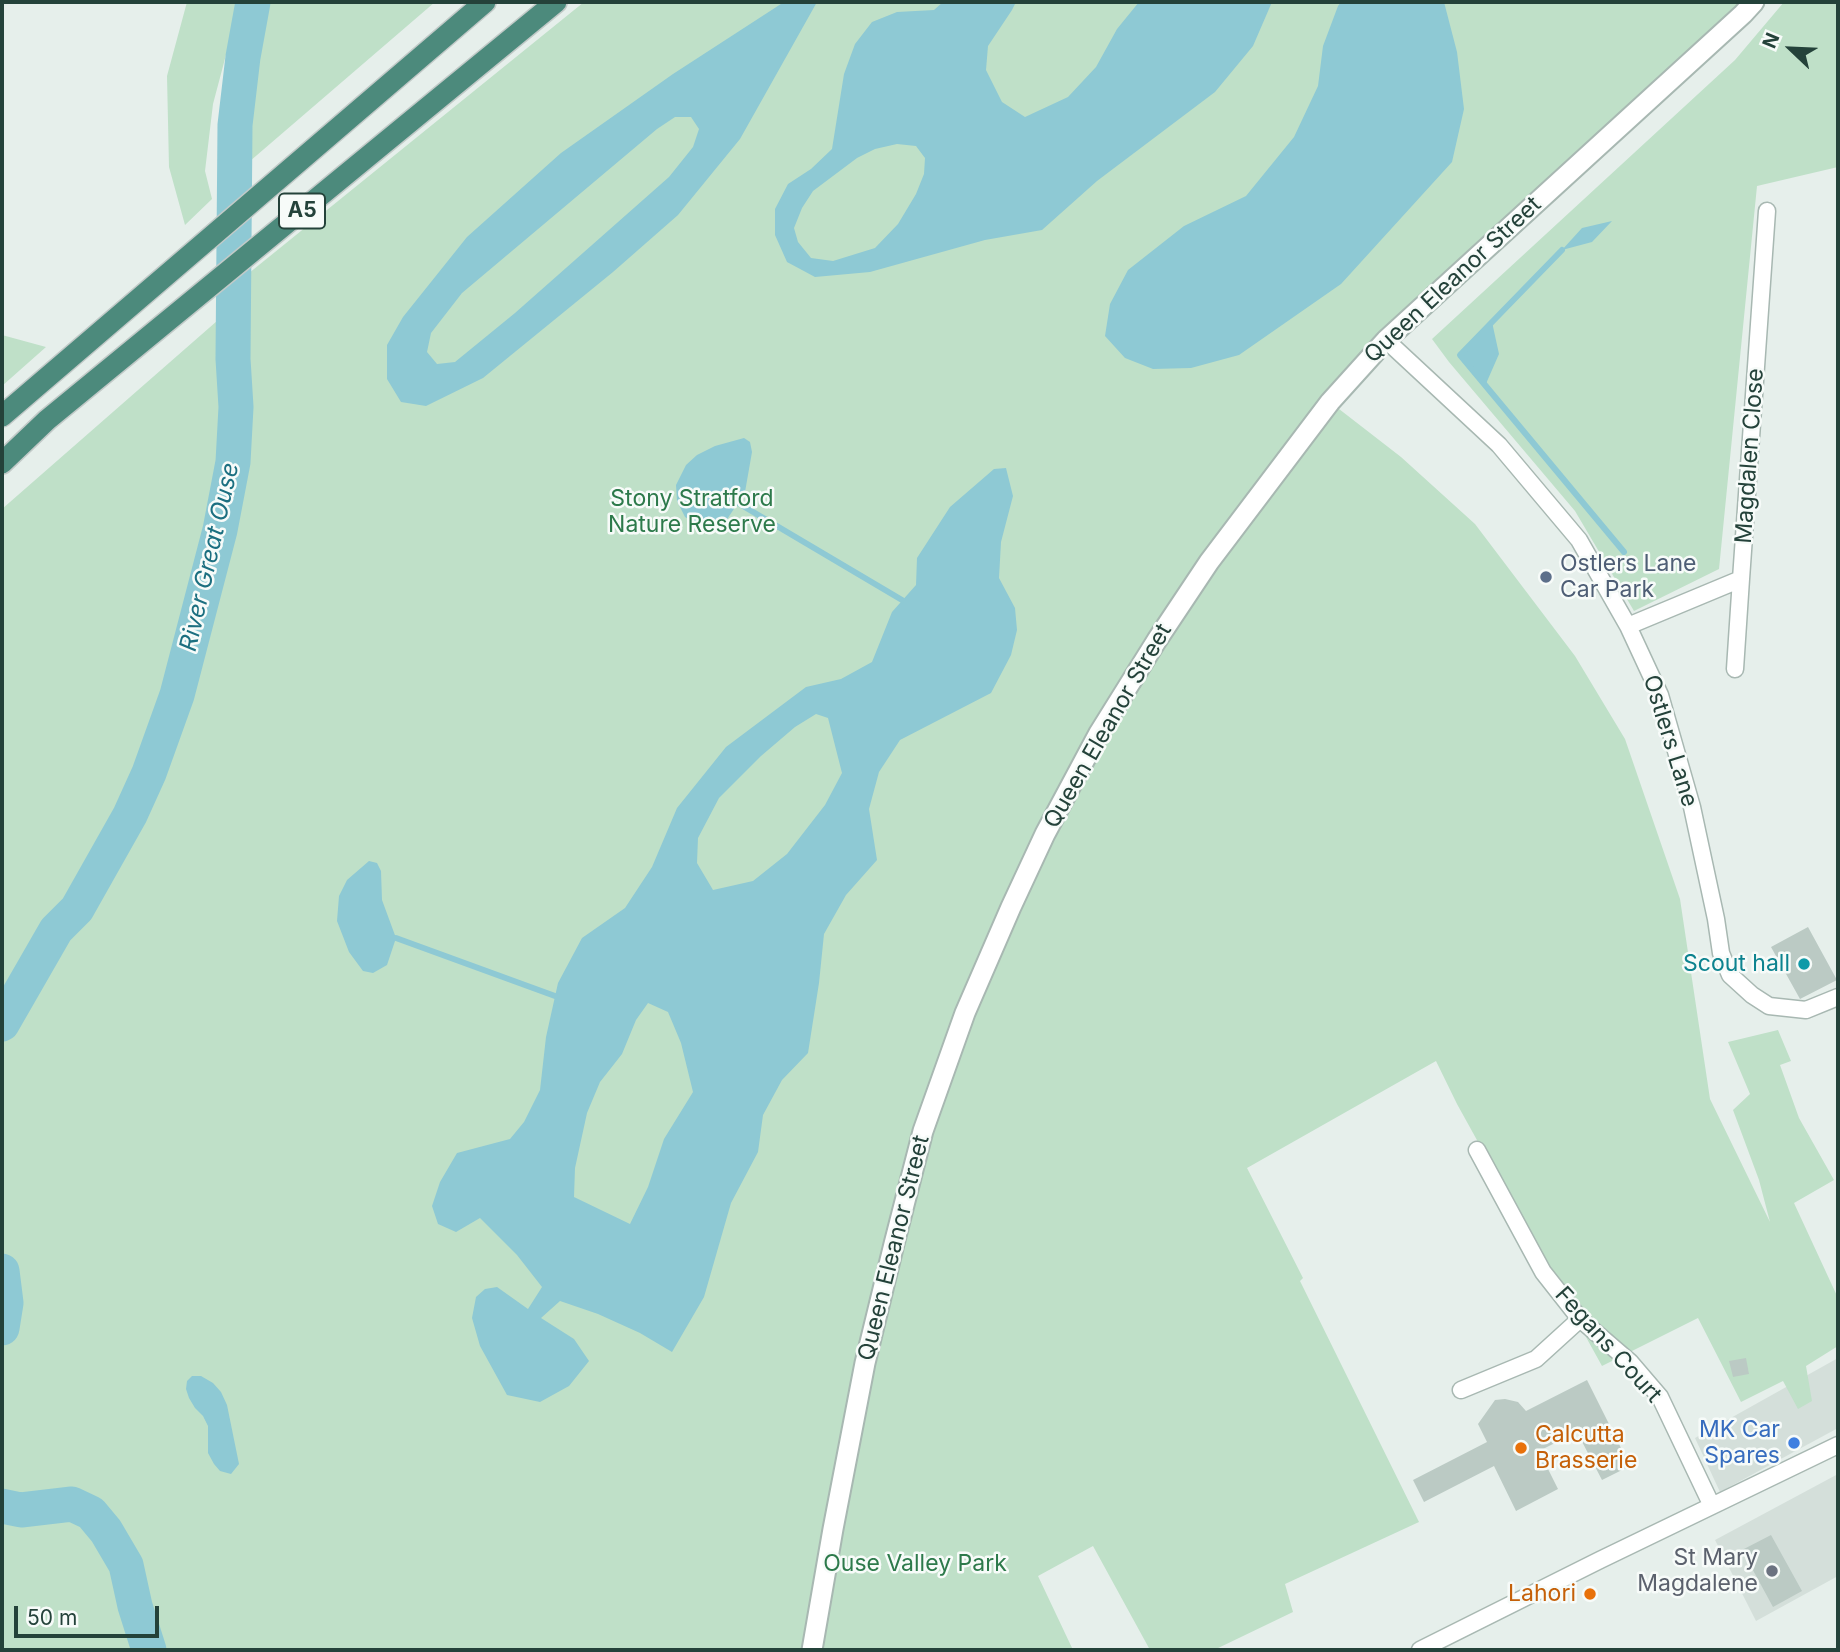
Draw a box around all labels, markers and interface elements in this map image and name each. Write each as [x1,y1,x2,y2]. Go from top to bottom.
north arrow [1756,14,1826,84]
text: N [1758,29,1785,52]
street label: Queen Eleanor Street [1359,191,1547,369]
road number: A5 [279,194,325,228]
street label: Magdalen Close [1730,367,1770,545]
water label: River Great Ouse [174,460,246,654]
park label: Stony Stratford Nature Reserve [608,485,776,539]
place label: Ostlers Lane Car Park [1560,550,1696,604]
marker: Ostlers Lane Car Park [1538,569,1554,585]
street label: Queen Eleanor Street [1038,619,1178,833]
street label: Ostlers Lane [1637,672,1703,810]
place label: Scout hall [1683,950,1790,978]
marker: Scout hall [1796,956,1812,972]
street label: Queen Eleanor Street [853,1132,935,1364]
street label: Fegans Court [1549,1282,1667,1408]
place label: MK Car Spares [1699,1416,1780,1470]
place label: Calcutta Brasserie [1535,1421,1637,1475]
marker: MK Car Spares [1786,1435,1802,1451]
marker: Calcutta Brasserie [1513,1440,1529,1456]
place label: St Mary Magdalene [1637,1544,1758,1598]
park label: Ouse Valley Park [823,1550,1007,1578]
marker: St Mary Magdalene [1764,1563,1780,1579]
place label: Lahori [1508,1580,1576,1608]
marker: Lahori [1582,1586,1598,1602]
scale bar [18,1592,163,1636]
text: 50 m [27,1605,77,1630]

